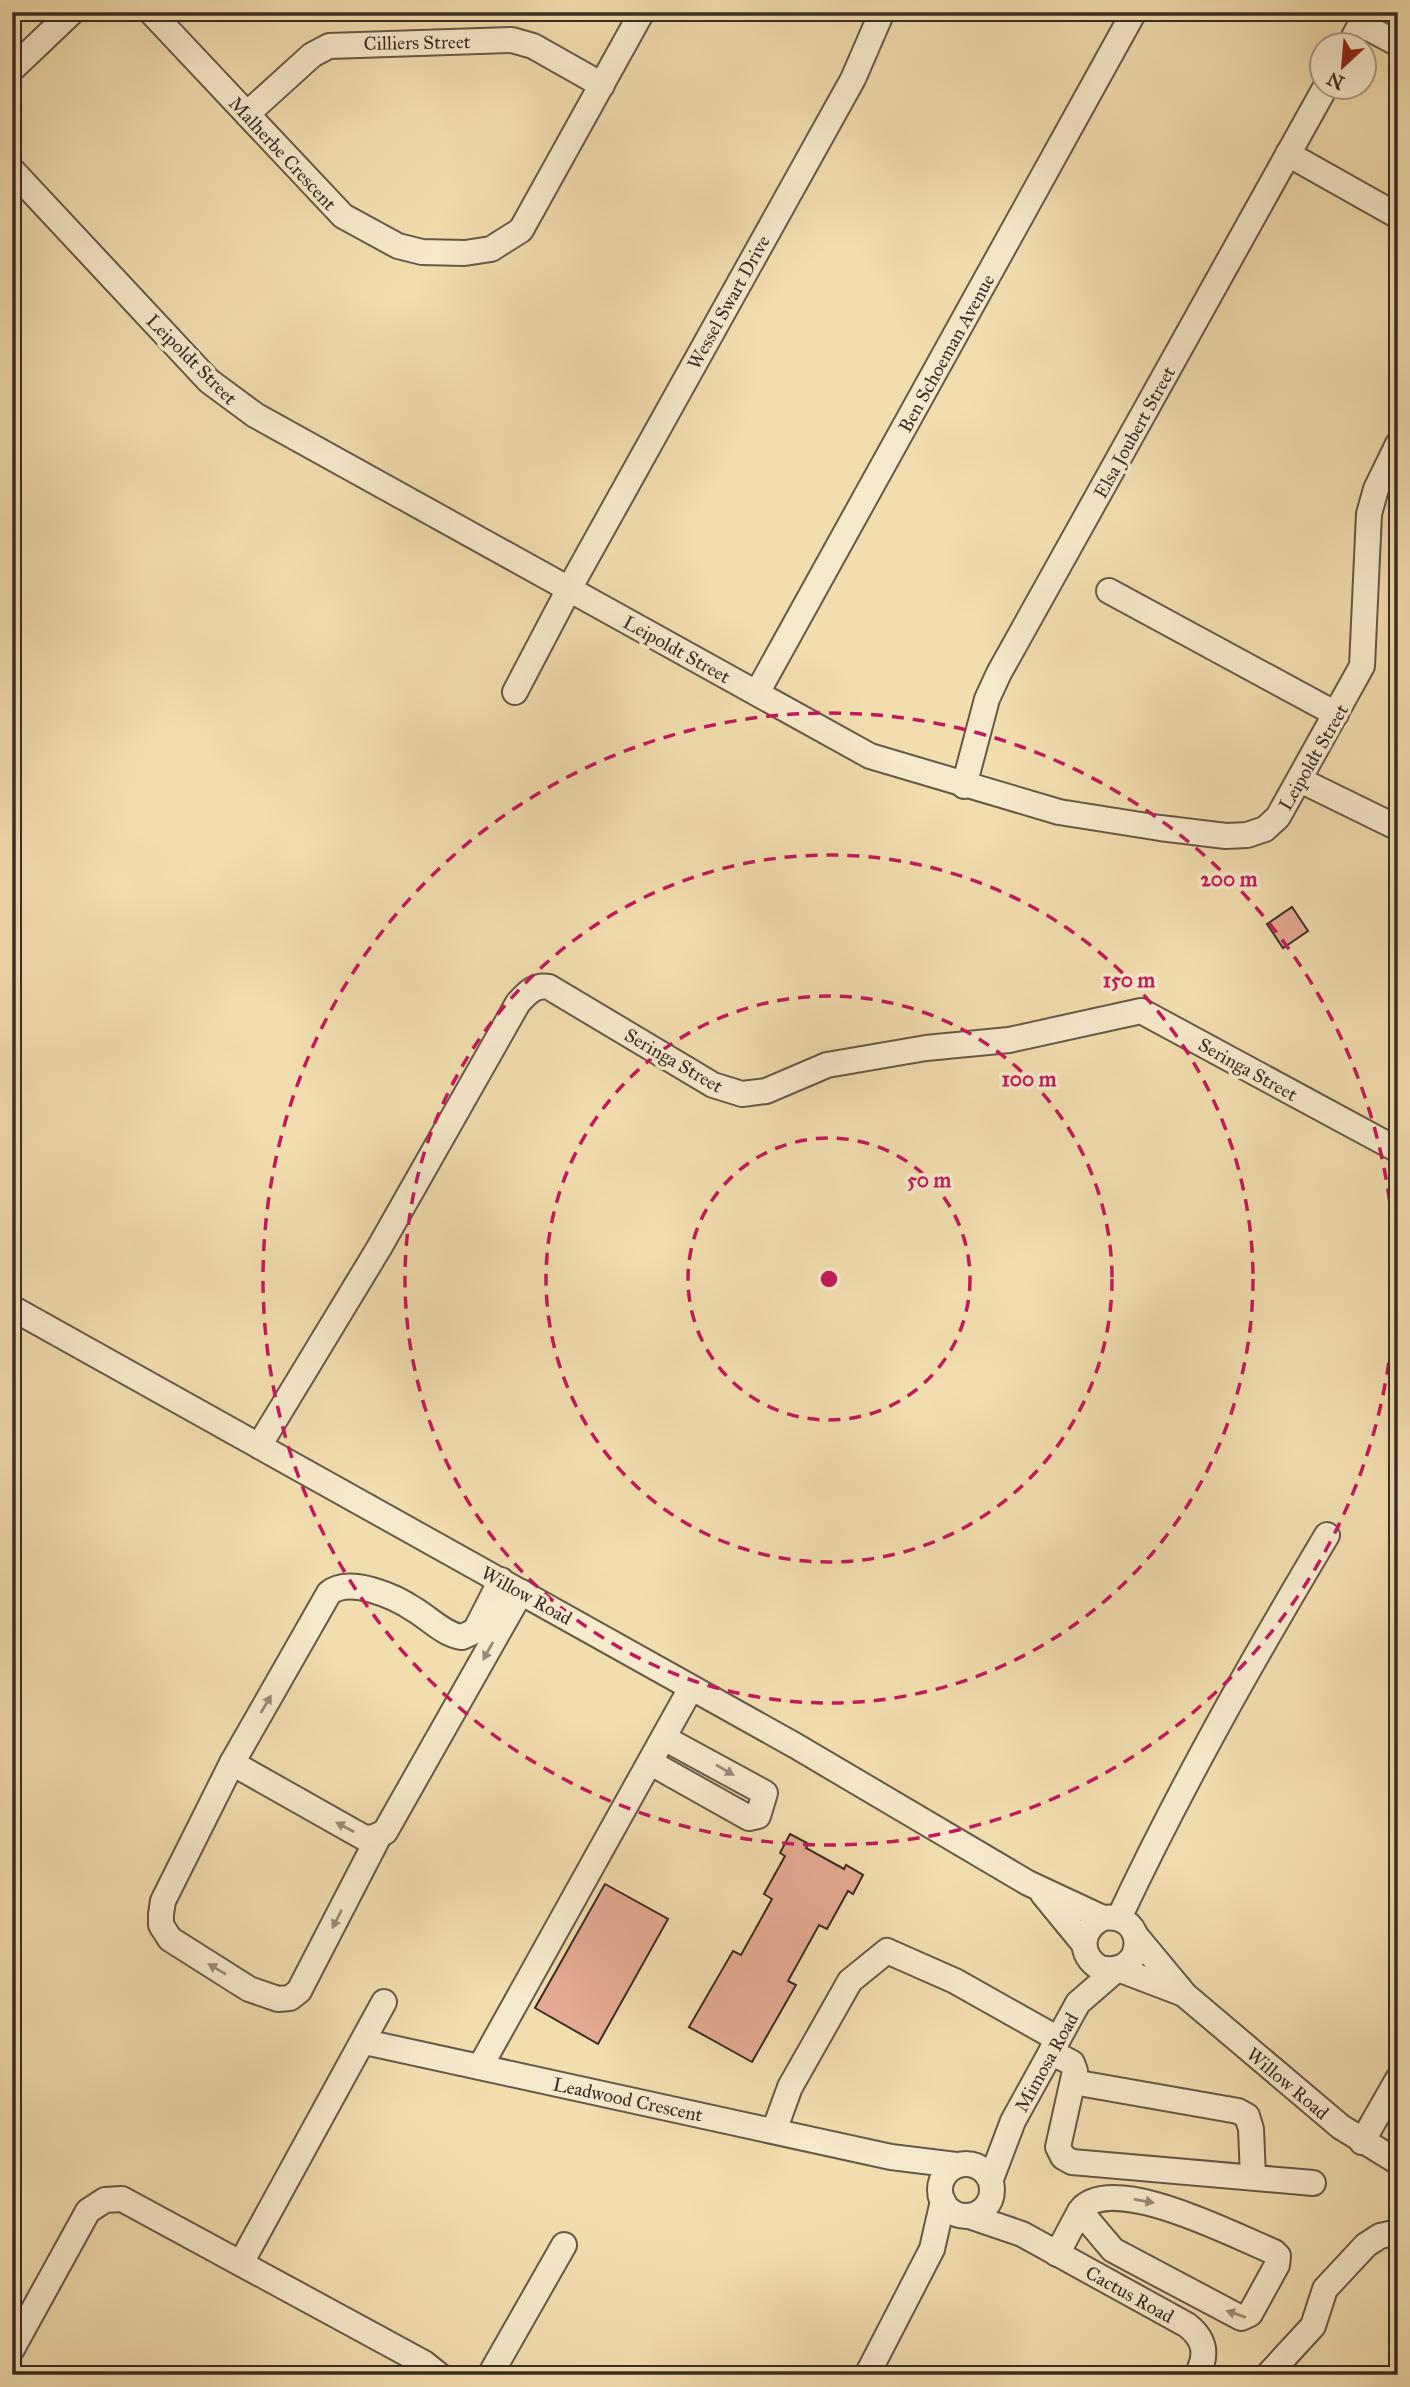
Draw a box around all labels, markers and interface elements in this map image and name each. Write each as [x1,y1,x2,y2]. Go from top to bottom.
street label: Cilliers Street [363,30,471,55]
north arrow [1308,32,1378,102]
text: N [1323,67,1348,95]
street label: Malherbe Crescent [224,92,341,215]
street label: Wessel Swart Drive [682,231,775,373]
street label: Ben Schoeman Avenue [893,270,1000,436]
street label: Leipoldt Street [141,309,242,410]
street label: Elsa Joubert Street [1089,362,1181,503]
street label: Leipoldt Street [619,611,735,688]
street label: Leipoldt Street [1274,700,1353,814]
text: 200 m [1201,866,1258,892]
text: 150 m [1103,967,1155,993]
street label: Seringa Street [620,1023,727,1099]
street label: Seringa Street [1194,1033,1302,1107]
text: 100 m [1002,1066,1057,1092]
text: 50 m [907,1167,951,1193]
centre of rings [817,1267,841,1291]
street label: Willow Road [477,1561,577,1630]
one-way arrow [482,1641,494,1661]
one-way arrow [260,1694,272,1713]
one-way arrow [715,1764,734,1776]
one-way arrow [335,1821,355,1833]
one-way arrow [332,1909,343,1929]
one-way arrow [207,1963,226,1975]
street label: Mimosa Road [1010,2008,1083,2116]
street label: Willow Road [1242,2042,1334,2125]
street label: Leadwood Crescent [551,2072,705,2127]
one-way arrow [1133,2196,1155,2207]
street label: Cactus Road [1082,2261,1178,2328]
one-way arrow [1225,2308,1246,2319]

